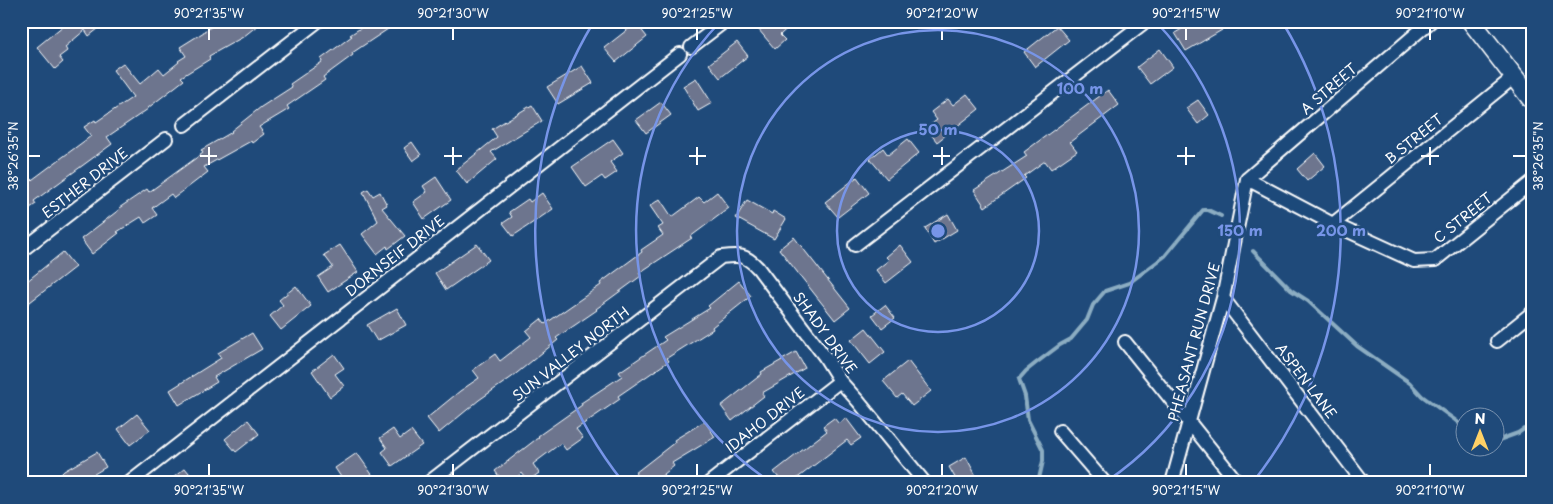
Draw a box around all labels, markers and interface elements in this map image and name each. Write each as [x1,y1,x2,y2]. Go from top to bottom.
text: 90°21'35"W [174,4,245,22]
text: 90°21'30"W [417,4,489,22]
text: 90°21'25"W [662,4,733,22]
text: 90°21'20"W [906,4,979,22]
text: 90°21'15"W [1152,4,1221,22]
text: 90°21'10"W [1395,4,1465,22]
street label: A STREET [1296,58,1362,119]
text: 100 m [1057,76,1103,99]
street label: B STREET [1380,108,1448,169]
text: 50 m [919,117,957,140]
text: 38°26'35"N [4,121,22,191]
text: 38°26'35"N [1529,121,1547,191]
street label: ESTHER DRIVE [37,142,132,223]
street label: C STREET [1429,187,1497,248]
street label: DORNSEIF DRIVE [341,210,449,301]
text: 150 m [1217,218,1263,241]
text: 200 m [1316,218,1366,241]
centre of rings [929,222,947,240]
street label: PHEASANT RUN DRIVE [1162,260,1225,424]
street label: SHADY DRIVE [789,288,862,378]
street label: SUN VALLEY NORTH [508,301,634,406]
street label: ASPEN LANE [1271,338,1342,423]
street label: IDAHO DRIVE [720,382,809,458]
north arrow [1456,406,1506,456]
text: N [1474,408,1486,429]
text: 90°21'35"W [174,481,245,499]
text: 90°21'30"W [417,481,489,499]
text: 90°21'25"W [662,481,733,499]
text: 90°21'20"W [906,481,979,499]
text: 90°21'15"W [1152,481,1221,499]
text: 90°21'10"W [1395,481,1465,499]

